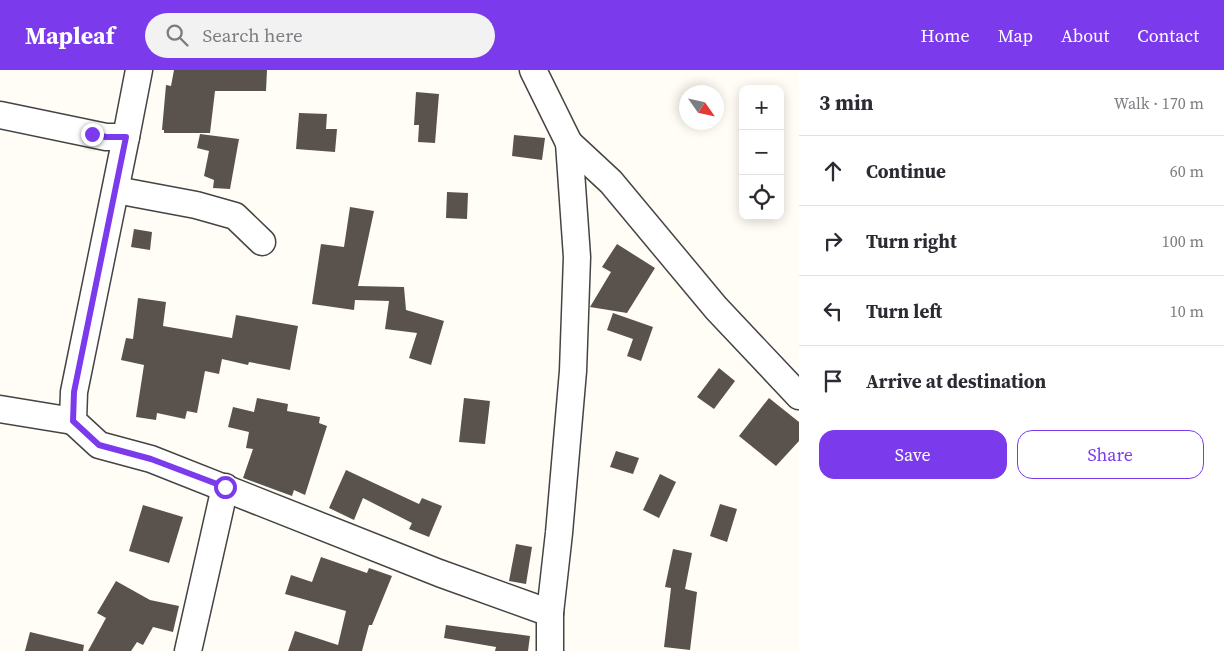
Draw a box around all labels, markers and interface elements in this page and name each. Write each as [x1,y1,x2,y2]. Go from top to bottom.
search box [145,13,495,58]
text: Mapleaf [25,19,115,52]
icon: search [163,21,191,49]
text: Search here [203,22,303,48]
text: Home [921,23,970,48]
text: Map [998,23,1033,48]
text: About [1061,23,1109,48]
text: Contact [1137,23,1199,48]
north arrow [679,85,724,130]
map controls [739,85,784,220]
button: + [739,85,784,130]
text: 3 min [819,88,874,117]
text: Walk · 170 m [1114,92,1204,114]
route end [81,123,104,146]
button: − [739,130,784,175]
icon: ahead [819,157,847,185]
text: Continue [866,158,946,184]
text: 60 m [1170,160,1204,182]
button: locate [739,175,784,220]
icon: right [819,227,847,255]
text: Turn right [866,228,957,254]
text: 100 m [1162,230,1204,252]
icon: left [819,297,847,325]
text: Turn left [866,298,942,324]
text: 10 m [1170,300,1204,322]
icon: arrive [819,367,847,395]
text: Arrive at destination [866,368,1046,394]
button: Save [819,430,1007,479]
button: Share [1017,430,1204,479]
route start [214,476,237,499]

